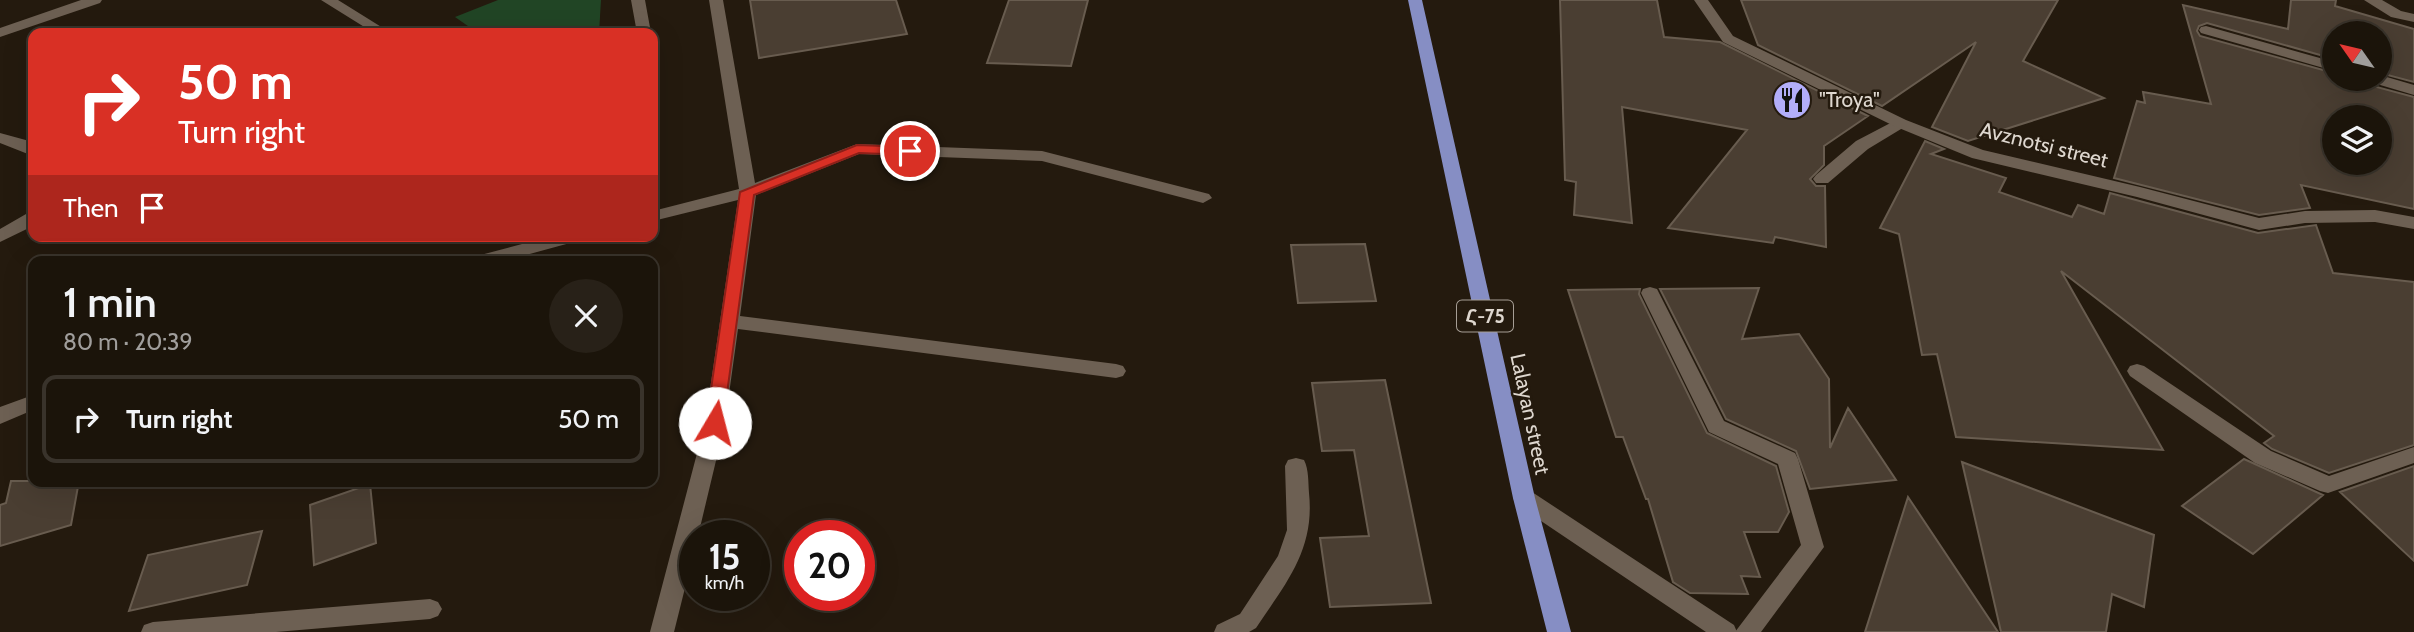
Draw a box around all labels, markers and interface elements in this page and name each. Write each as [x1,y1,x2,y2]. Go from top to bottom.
north arrow [2322,21,2392,91]
map controls [2322,21,2392,175]
text: 50 m [178,52,293,111]
icon: right [63,56,154,147]
restaurant icon: "Troya" [1771,79,1813,121]
place label: "Troya" [1819,87,1880,112]
button: layers [2322,105,2392,175]
text: Turn right [178,112,305,151]
street label: Avznotsi street [1977,117,2111,173]
pin [880,121,940,181]
icon: arrive [891,132,929,170]
icon: arrive [133,189,171,227]
text: Then [63,192,119,224]
text: 1 min [63,276,157,328]
button: close [549,279,623,353]
road number: Հ-75 [1457,300,1513,332]
text: 80 m · 20:39 [63,328,193,356]
street label: Lalayan street [1505,351,1555,477]
position arrow [678,386,752,460]
icon: right [67,400,105,438]
text: Turn right [126,403,232,435]
text: 50 m [558,403,619,435]
speed limit sign: 20 [784,520,875,611]
text: 15 [709,535,740,578]
text: km/h [705,572,744,594]

